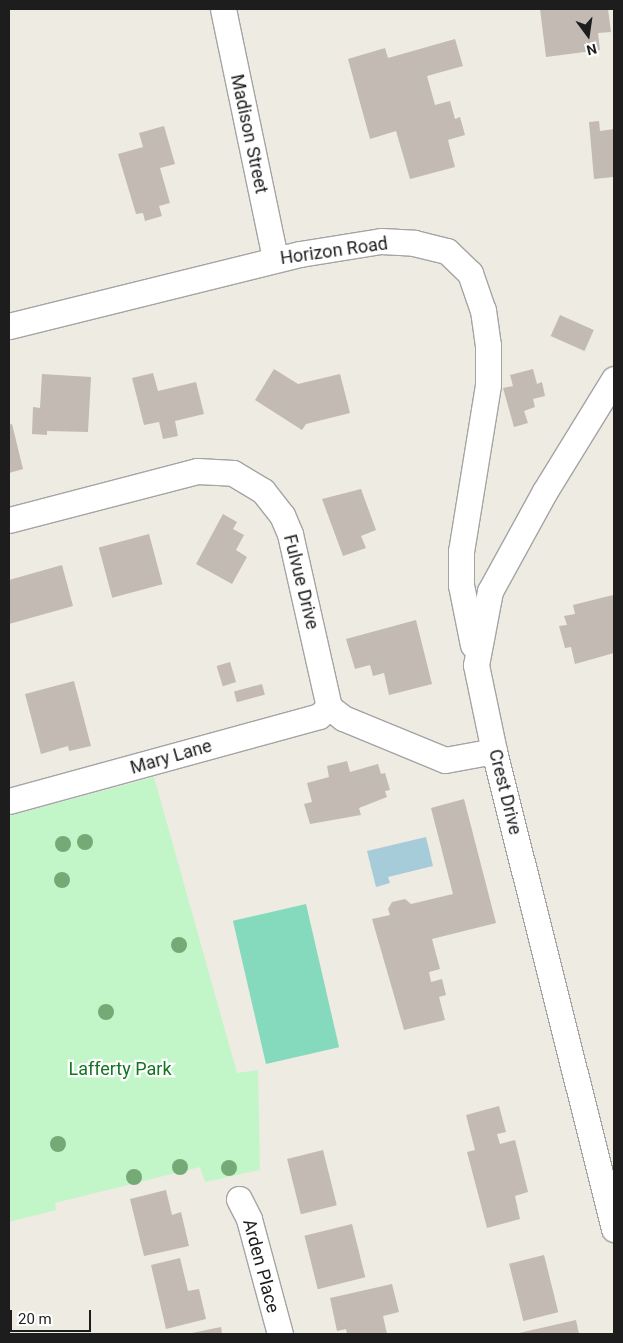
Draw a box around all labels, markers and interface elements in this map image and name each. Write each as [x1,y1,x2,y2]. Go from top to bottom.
north arrow [563,10,613,60]
text: N [585,41,598,59]
street label: Madison Street [226,72,272,196]
street label: Horizon Road [279,233,389,269]
street label: Fulvue Drive [279,532,323,632]
street label: Mary Lane [128,735,214,779]
street label: Crest Drive [484,747,526,837]
park label: Lafferty Park [68,1058,172,1080]
street label: Arden Place [238,1217,284,1315]
scale bar [12,1300,94,1332]
text: 20 m [18,1310,52,1328]

